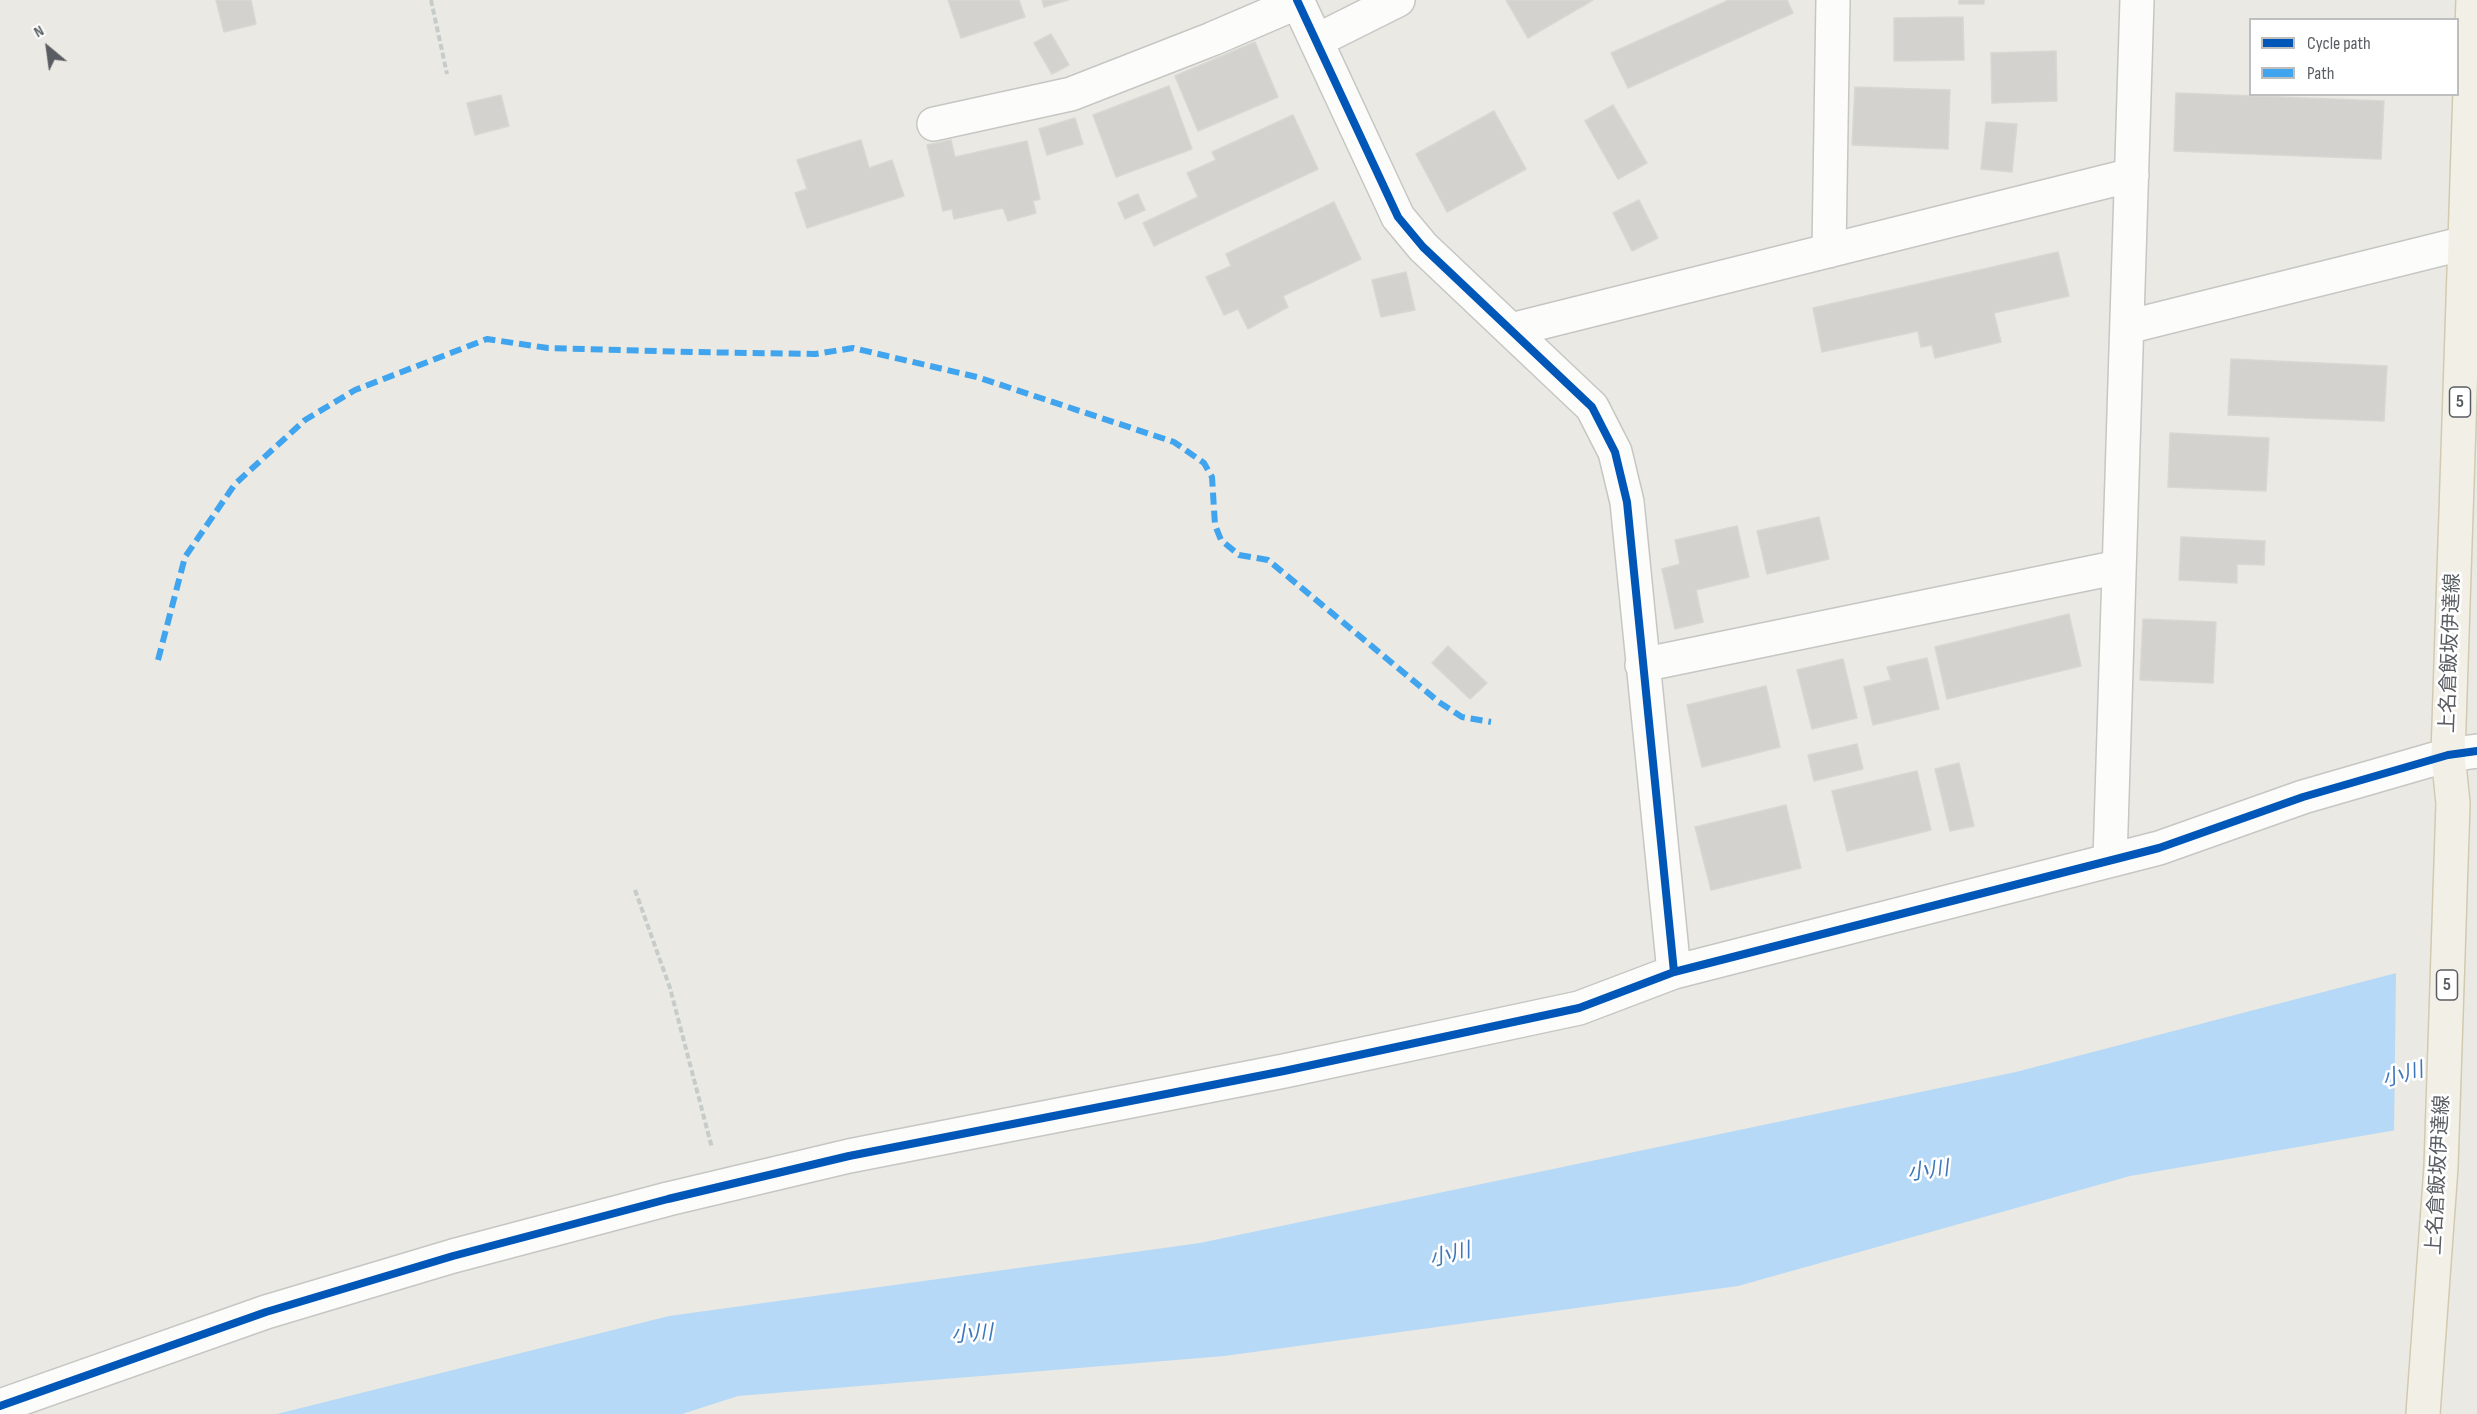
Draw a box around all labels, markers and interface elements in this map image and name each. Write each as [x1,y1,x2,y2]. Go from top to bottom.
north arrow [18,18,78,78]
legend [2249,18,2459,96]
text: N [31,21,47,42]
text: Cycle path [2307,33,2371,54]
text: Path [2307,63,2335,84]
road number: 5 [2450,387,2470,417]
street label: 上名倉飯坂伊達線 [2436,573,2466,733]
road number: 5 [2436,970,2458,1000]
water label: 小川 [2379,1058,2427,1094]
street label: 上名倉飯坂伊達線 [2423,1094,2455,1256]
water label: 小川 [1905,1157,1951,1187]
water label: 小川 [1427,1239,1473,1273]
water label: 小川 [950,1321,994,1349]

